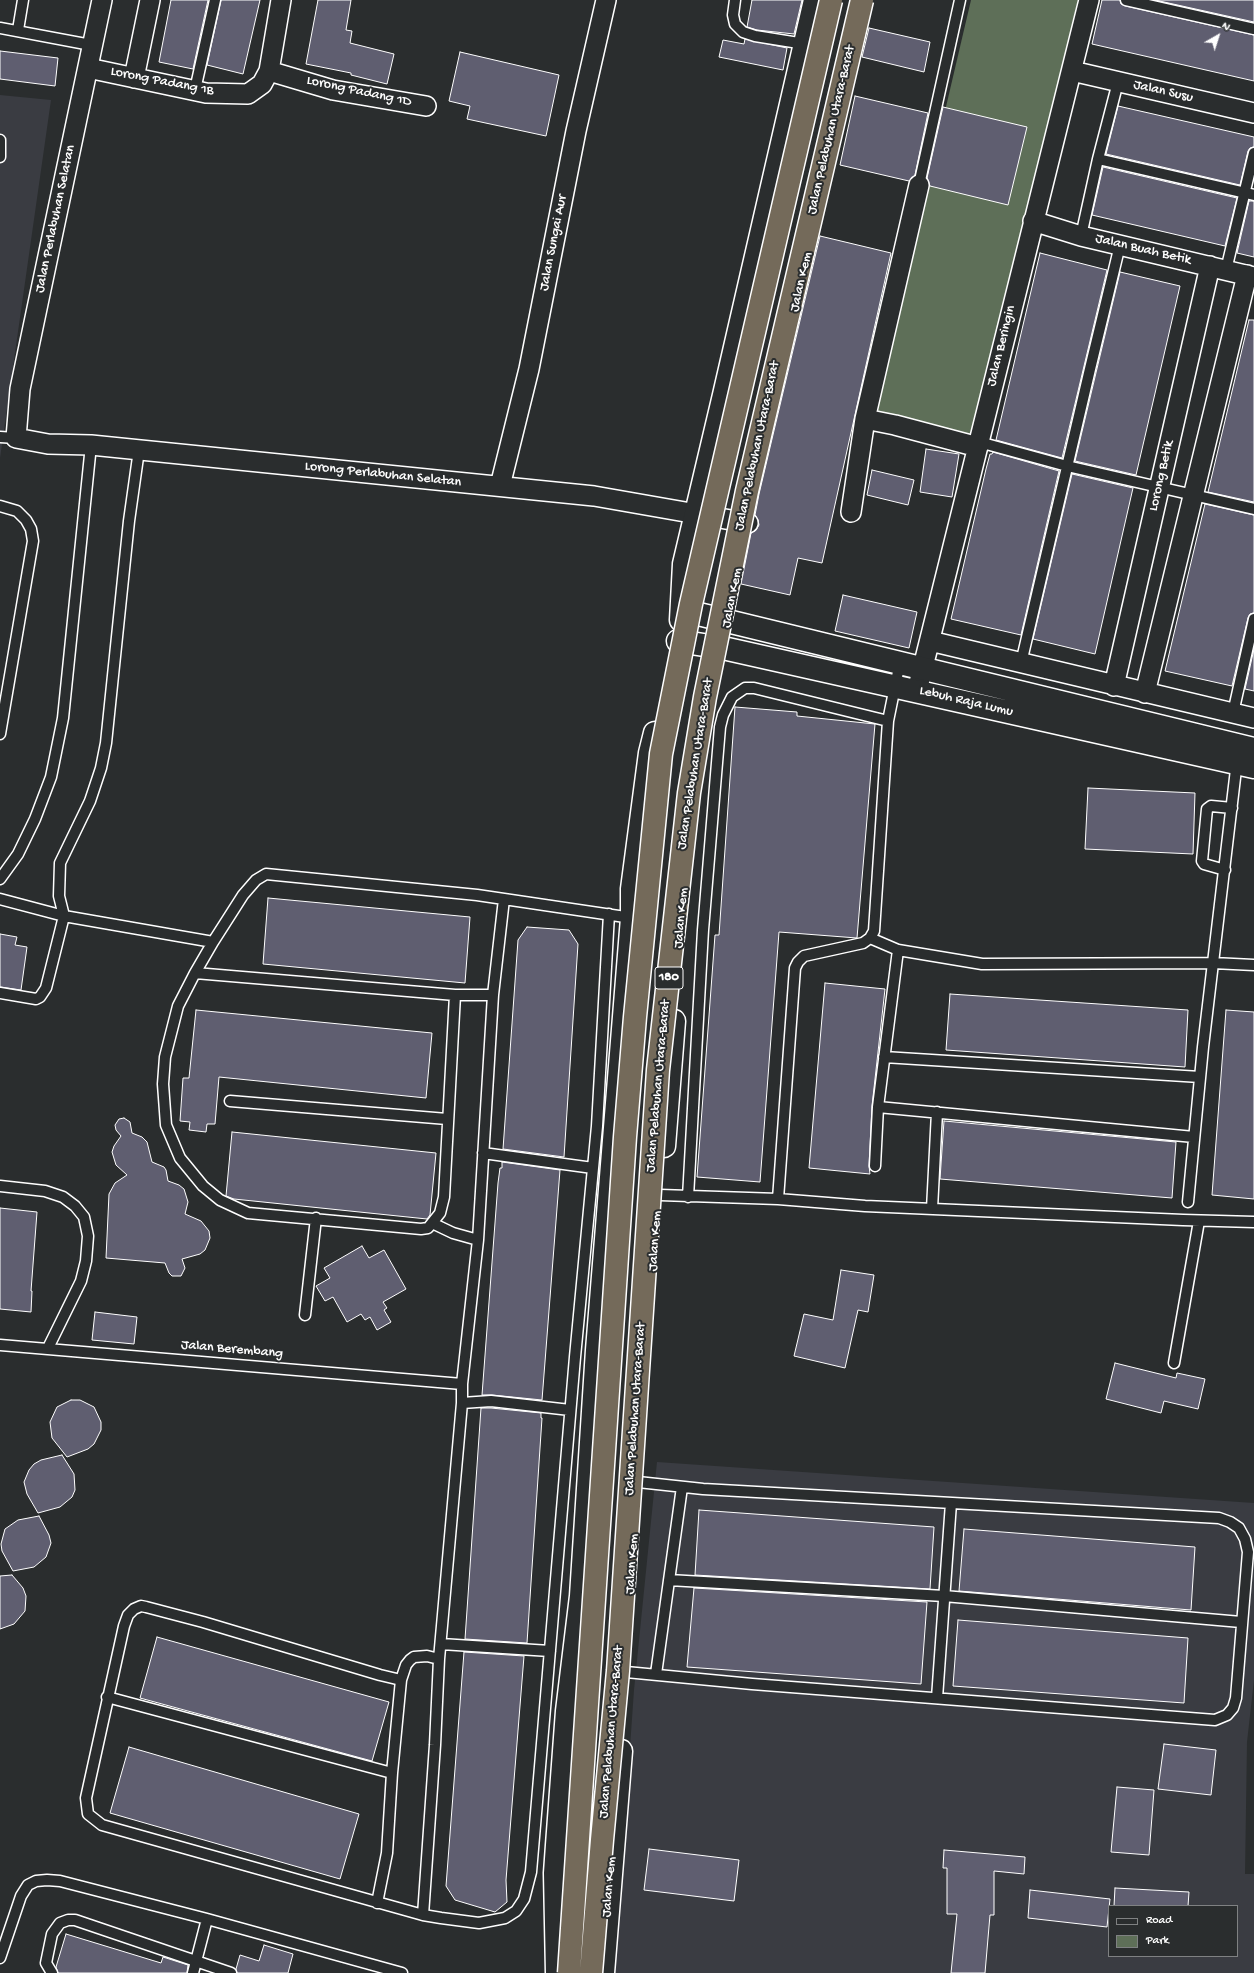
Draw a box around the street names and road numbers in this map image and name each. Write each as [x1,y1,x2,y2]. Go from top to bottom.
street label: Jalan Pelabuhan Utara-Barat [804,44,860,216]
street label: Lorong Padang 1B [109,64,215,100]
street label: Lorong Padang 1D [305,73,413,111]
street label: Jalan Susu [1131,77,1195,107]
street label: Jalan Perlabuhan Selatan [32,144,80,294]
street label: Jalan Sungai Aur [536,193,572,293]
street label: Jalan Buah Betik [1094,231,1192,269]
street label: Jalan Kem [787,250,817,314]
street label: Jalan Beringin [984,304,1020,388]
street label: Jalan Pelabuhan Utara-Barat [732,360,784,532]
street label: Lorong Betik [1146,439,1178,513]
street label: Lorong Perlabuhan Selatan [304,458,462,492]
street label: Jalan Kem [719,567,747,629]
street label: Jalan Pelabuhan Utara-Barat [674,677,718,851]
street label: Lebuh Raja Lumu [918,683,1014,721]
street label: Jalan Kem [671,887,693,949]
road number: 180 [655,967,683,989]
street label: Jalan Pelabuhan Utara-Barat [643,999,675,1173]
street label: Jalan Kem [645,1210,667,1272]
street label: Jalan Pelabuhan Utara-Barat [622,1322,650,1496]
street label: Jalan Berembang [180,1337,284,1363]
street label: Jalan Kem [622,1533,644,1595]
street label: Jalan Pelabuhan Utara-Barat [596,1645,628,1819]
street label: Jalan Kem [599,1856,621,1918]

